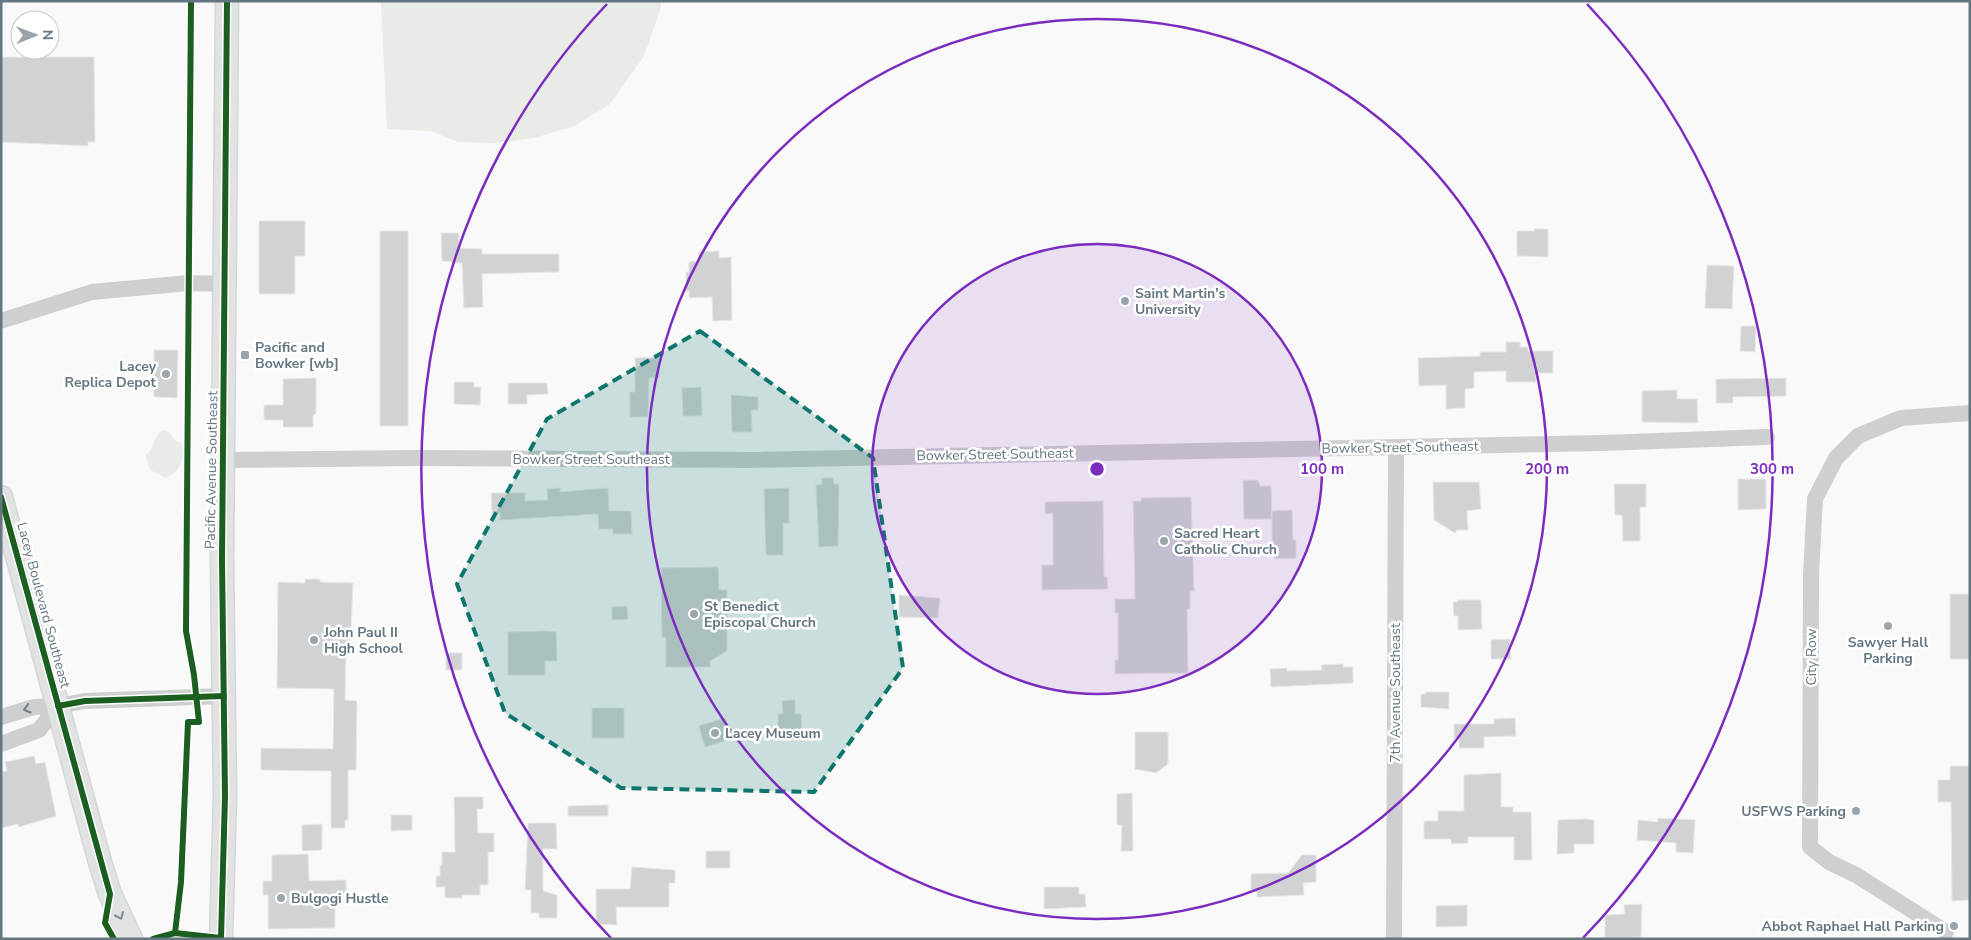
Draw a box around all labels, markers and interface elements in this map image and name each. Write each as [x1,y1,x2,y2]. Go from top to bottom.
north arrow [10,10,60,60]
text: N [38,29,57,40]
place label: Saint Martin's University [1135,284,1226,319]
marker: Saint Martin's University [1119,295,1131,307]
place label: Pacific and Bowker [wb] [255,338,339,373]
marker: Pacific and Bowker [wb] [239,349,251,361]
place label: Lacey Replica Depot [65,357,157,392]
marker: Lacey Replica Depot [160,368,172,380]
street label: Pacific Avenue Southeast [201,391,222,549]
street label: Bowker Street Southeast [1321,437,1479,458]
street label: Bowker Street Southeast [916,444,1074,465]
street label: Bowker Street Southeast [512,450,670,469]
text: 100 m [1300,459,1344,479]
text: 200 m [1525,459,1569,479]
text: 300 m [1750,459,1794,479]
centre of rings [1088,460,1106,478]
street label: Lacey Boulevard Southeast [12,520,75,690]
place label: Sacred Heart Catholic Church [1174,524,1277,559]
marker: Sacred Heart Catholic Church [1158,535,1170,547]
place label: St Benedict Episcopal Church [704,597,816,632]
marker: St Benedict Episcopal Church [688,608,700,620]
marker: Sawyer Hall Parking [1882,620,1894,632]
place label: John Paul II High School [323,623,404,658]
street label: 7th Avenue Southeast [1386,623,1405,763]
street label: City Row [1802,628,1821,686]
place label: Sawyer Hall Parking [1848,633,1929,668]
marker: John Paul II High School [308,634,320,646]
one-way arrow [23,704,31,714]
place label: Lacey Museum [725,724,821,743]
marker: Lacey Museum [709,727,721,739]
place label: USFWS Parking [1741,802,1846,821]
marker: USFWS Parking [1850,805,1862,817]
place label: Bulgogi Hustle [291,889,389,908]
marker: Bulgogi Hustle [275,892,287,904]
one-way arrow [114,911,125,920]
place label: Abbot Raphael Hall Parking [1761,917,1944,936]
marker: Abbot Raphael Hall Parking [1948,920,1960,932]

